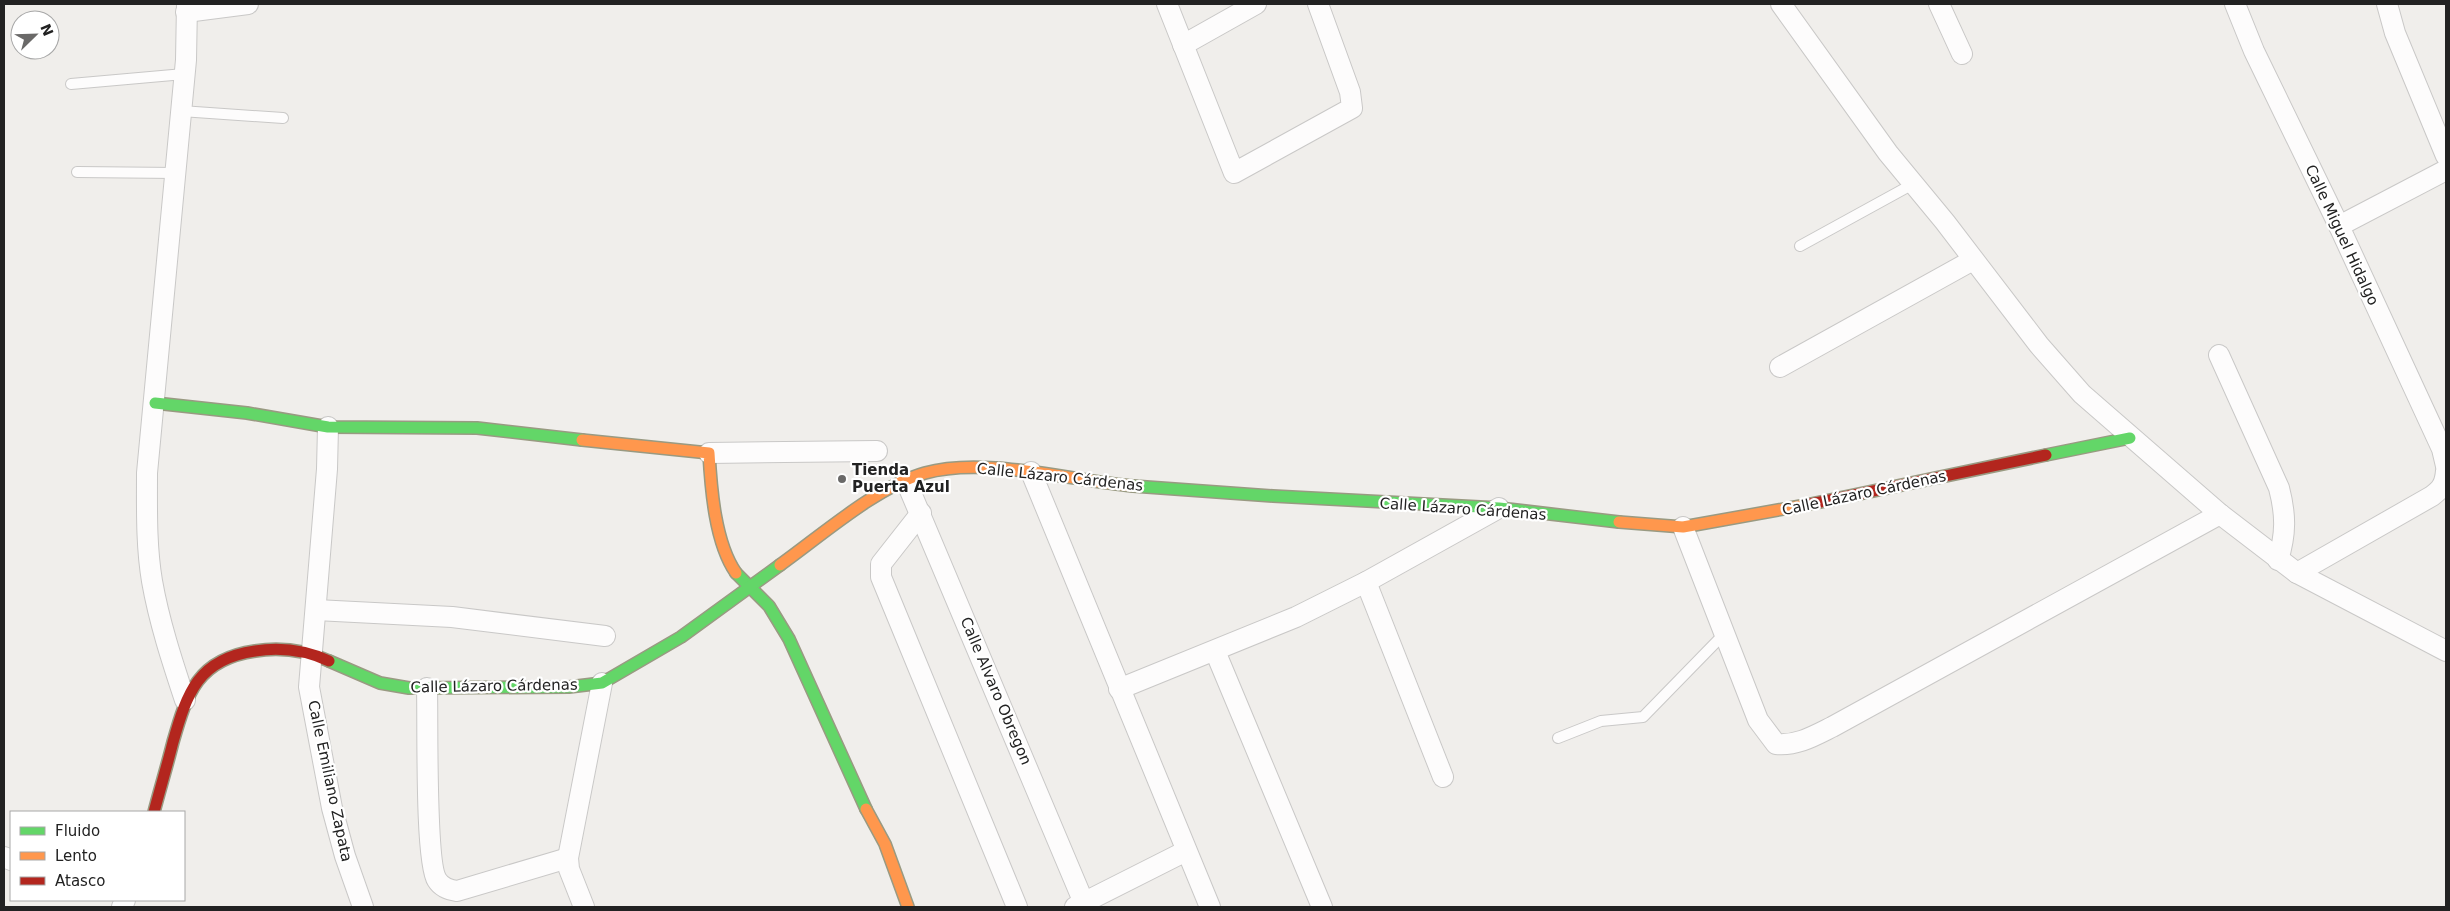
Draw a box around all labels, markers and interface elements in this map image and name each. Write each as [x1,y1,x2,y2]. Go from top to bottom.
north arrow [10,10,60,60]
text: N [37,21,57,38]
street label: Calle Miguel Hidalgo [2301,162,2383,308]
street label: Calle Lázaro Cárdenas [976,459,1144,495]
place label: Tienda Puerta Azul [852,461,950,496]
street label: Calle Lázaro Cárdenas [1780,467,1948,519]
marker: Tienda Puerta Azul [836,473,848,485]
street label: Calle Lázaro Cárdenas [1379,494,1547,524]
street label: Calle Alvaro Obregon [957,614,1035,768]
street label: Calle Lázaro Cárdenas [410,676,578,696]
street label: Calle Emiliano Zapata [304,699,356,863]
legend [10,811,185,901]
text: Fluido [55,822,100,840]
text: Lento [55,847,97,865]
text: Atasco [55,872,105,890]

